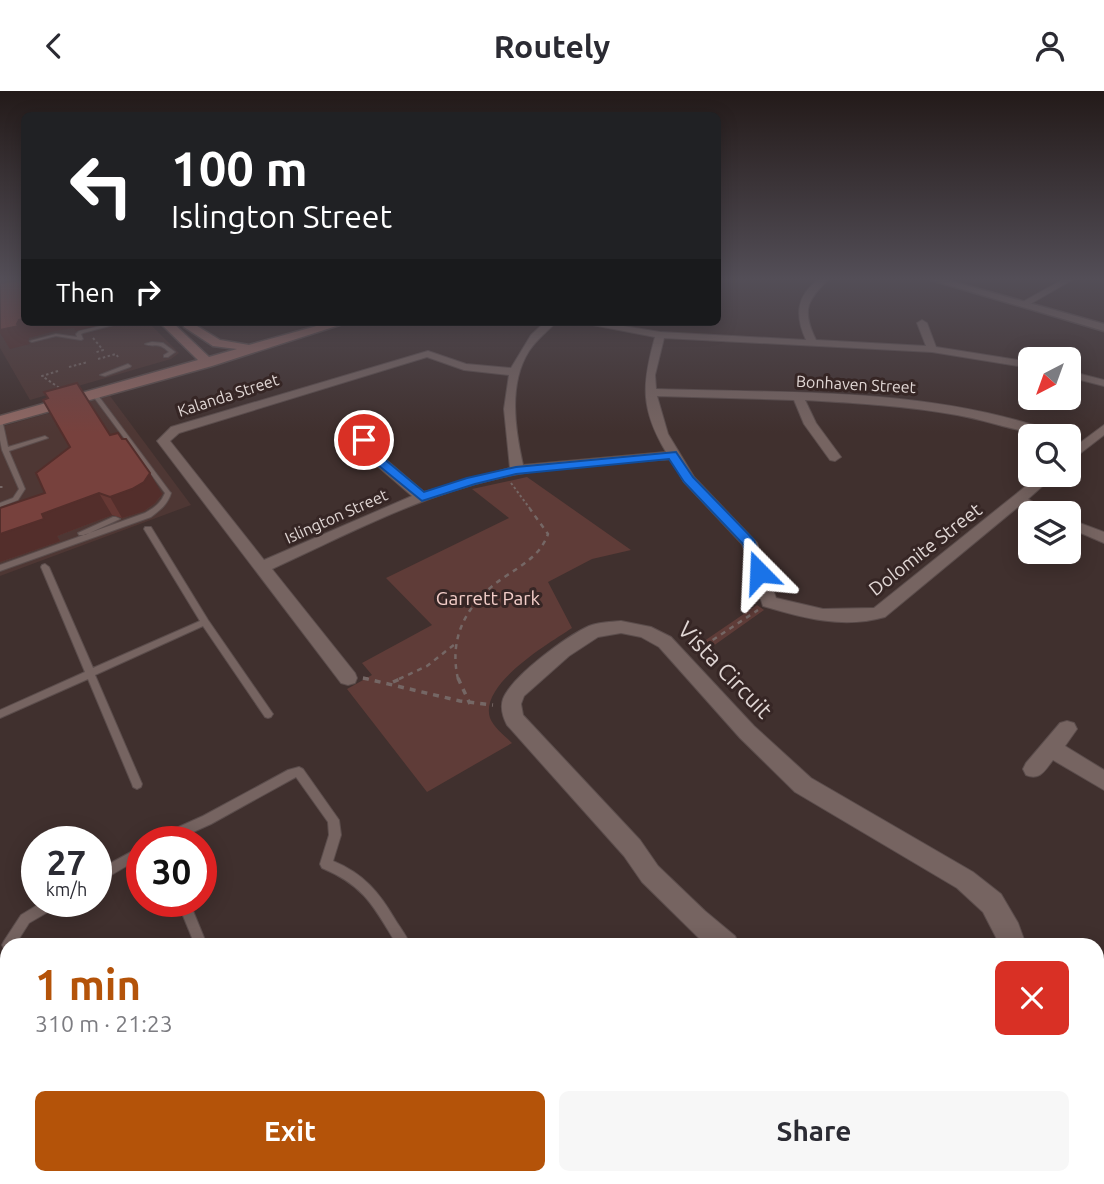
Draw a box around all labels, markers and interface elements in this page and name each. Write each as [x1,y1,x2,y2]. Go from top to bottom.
icon: back [35,27,73,65]
icon: person [1031,27,1069,65]
text: Routely [494,28,610,64]
icon: left [56,140,147,231]
text: 100 m [171,140,308,195]
text: Islington Street [171,198,392,234]
icon: right [129,273,167,311]
text: Then [56,278,115,307]
north arrow [1018,347,1082,409]
map controls [1018,347,1081,564]
street label: Kalanda Street [175,370,282,420]
street label: Bonhaven Street [796,372,917,396]
pin [334,410,394,470]
icon: arrive [345,421,383,459]
button: search [1018,424,1081,487]
street label: Islington Street [282,485,391,547]
street label: Dolomite Street [864,498,986,600]
button: layers [1018,501,1081,564]
position arrow [722,535,796,609]
park label: Garrett Park [436,587,541,609]
street label: Vista Circuit [673,616,777,723]
speed limit sign: 30 [126,826,217,917]
text: 27 [47,842,86,882]
text: km/h [46,879,87,899]
text: 1 min [35,961,141,1008]
button: close [995,961,1069,1035]
text: 310 m · 21:23 [35,1011,173,1036]
button: Exit [35,1091,545,1171]
button: Share [559,1091,1069,1171]

